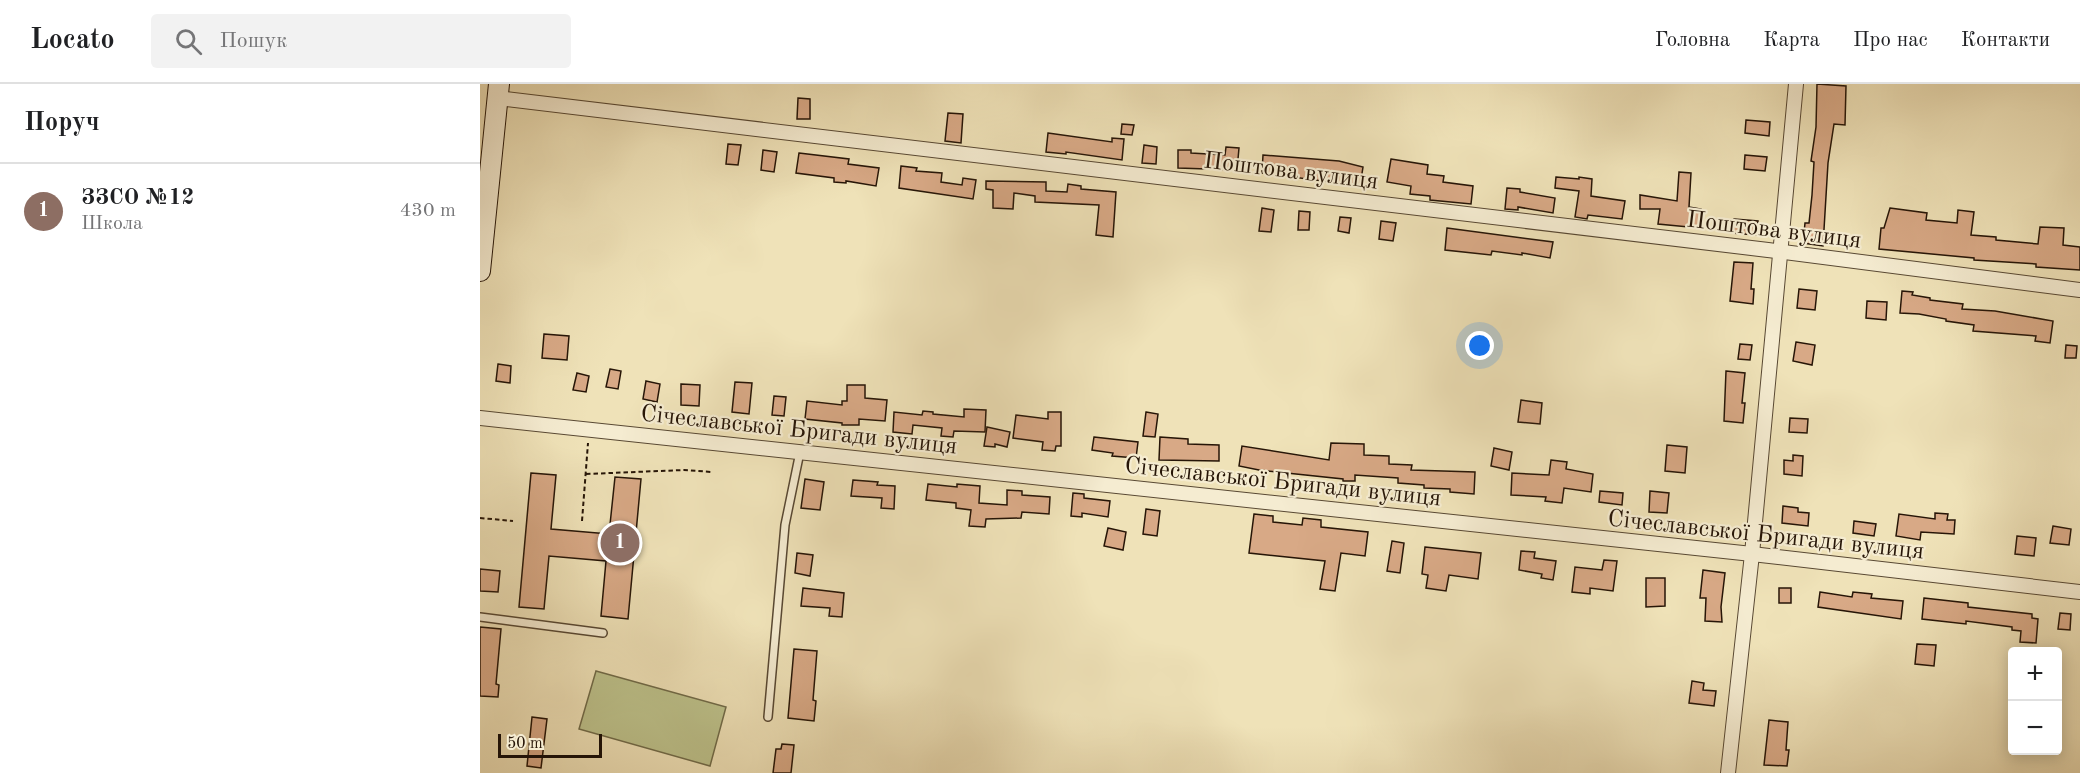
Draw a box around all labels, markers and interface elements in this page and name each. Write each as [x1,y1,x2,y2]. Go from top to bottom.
search box [151,14,571,68]
icon: search [172,25,205,58]
text: Locato [30,27,115,55]
text: Пошук [220,30,287,52]
text: Головна [1655,30,1730,51]
text: Карта [1763,30,1820,51]
text: Про нас [1853,30,1928,51]
text: Контакти [1961,30,2050,51]
text: Поруч [24,110,100,136]
street label: Поштова вулиця [1202,149,1380,195]
text: ЗЗСО №12 [81,187,194,209]
text: 1 [38,201,49,221]
text: 430 m [400,201,456,221]
street label: Поштова вулиця [1685,208,1863,254]
text: Школа [81,214,143,234]
your location [1465,331,1494,360]
street label: Січеславської Бригади вулиця [639,402,958,460]
street label: Січеславської Бригади вулиця [1123,454,1442,512]
street label: Січеславської Бригади вулиця [1606,507,1925,565]
pin: 1 [600,520,640,566]
map controls [2008,647,2062,755]
button: + [2008,647,2062,701]
button: − [2008,701,2062,755]
scale bar [498,731,602,758]
text: 50 m [507,736,543,752]

